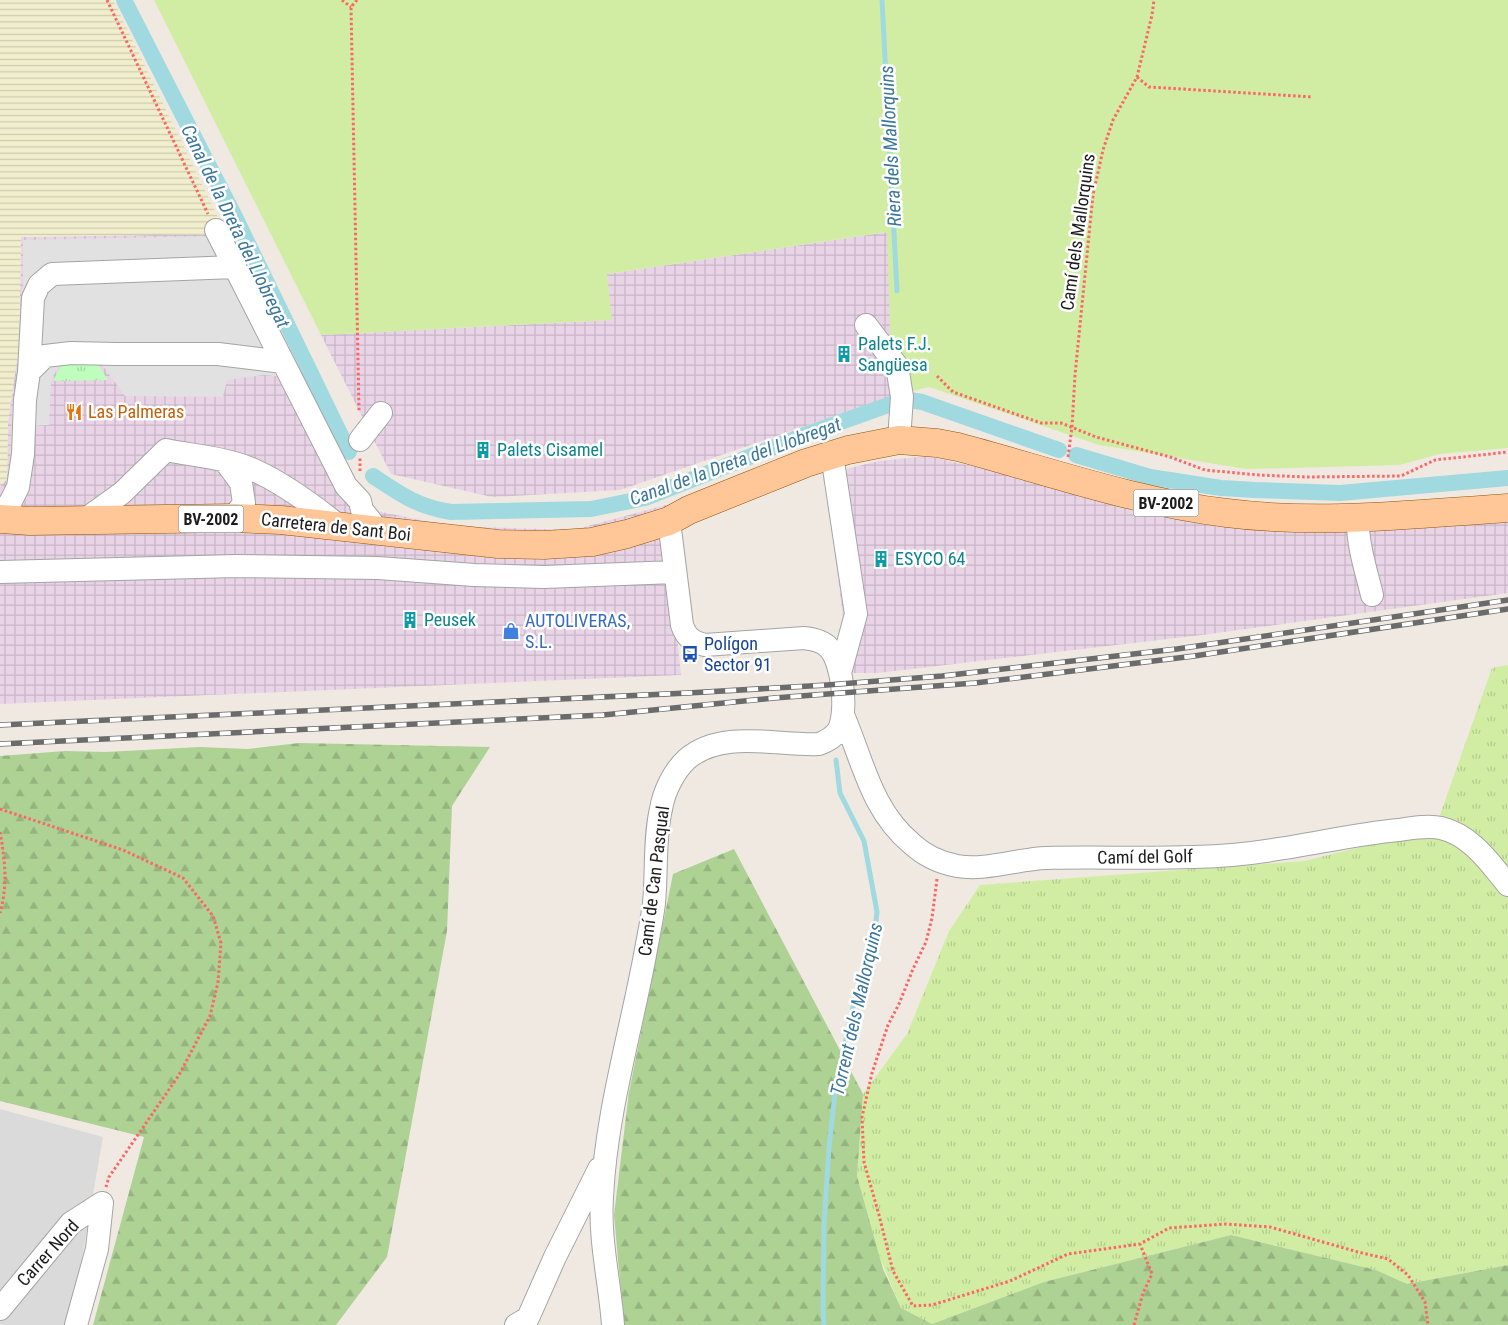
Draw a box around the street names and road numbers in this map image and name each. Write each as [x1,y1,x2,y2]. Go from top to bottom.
street label: Camí dels Mallorquins [1056,152,1099,312]
road number: BV-2002 [1134,489,1198,516]
road number: BV-2002 [178,506,244,532]
street label: Carretera de Sant Boi [260,508,412,545]
street label: Camí de Can Pasqual [634,805,673,957]
street label: Camí del Golf [1097,845,1193,868]
street label: Carrer Nord [12,1215,83,1290]

